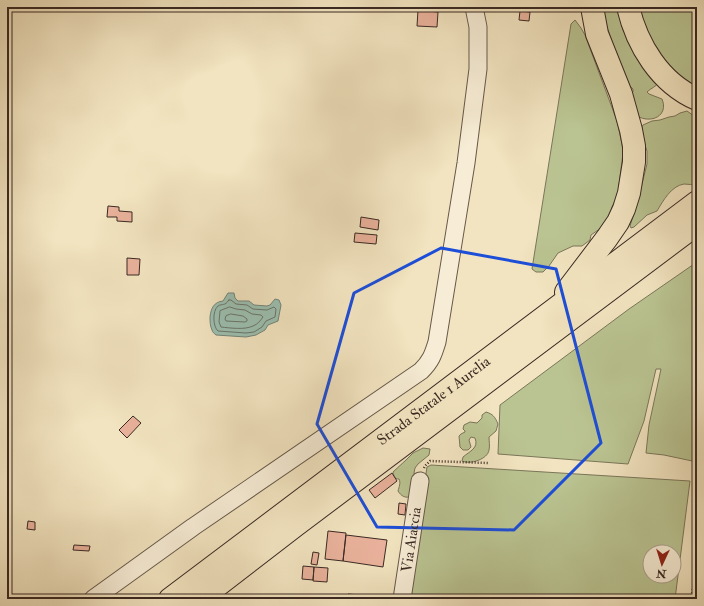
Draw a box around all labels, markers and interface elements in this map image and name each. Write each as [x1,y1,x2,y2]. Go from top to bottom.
street label: Strada Statale 1 Aurelia [373,352,495,450]
street label: Via Aiaccia [397,505,426,574]
north arrow [642,544,682,584]
text: N [655,567,668,580]

